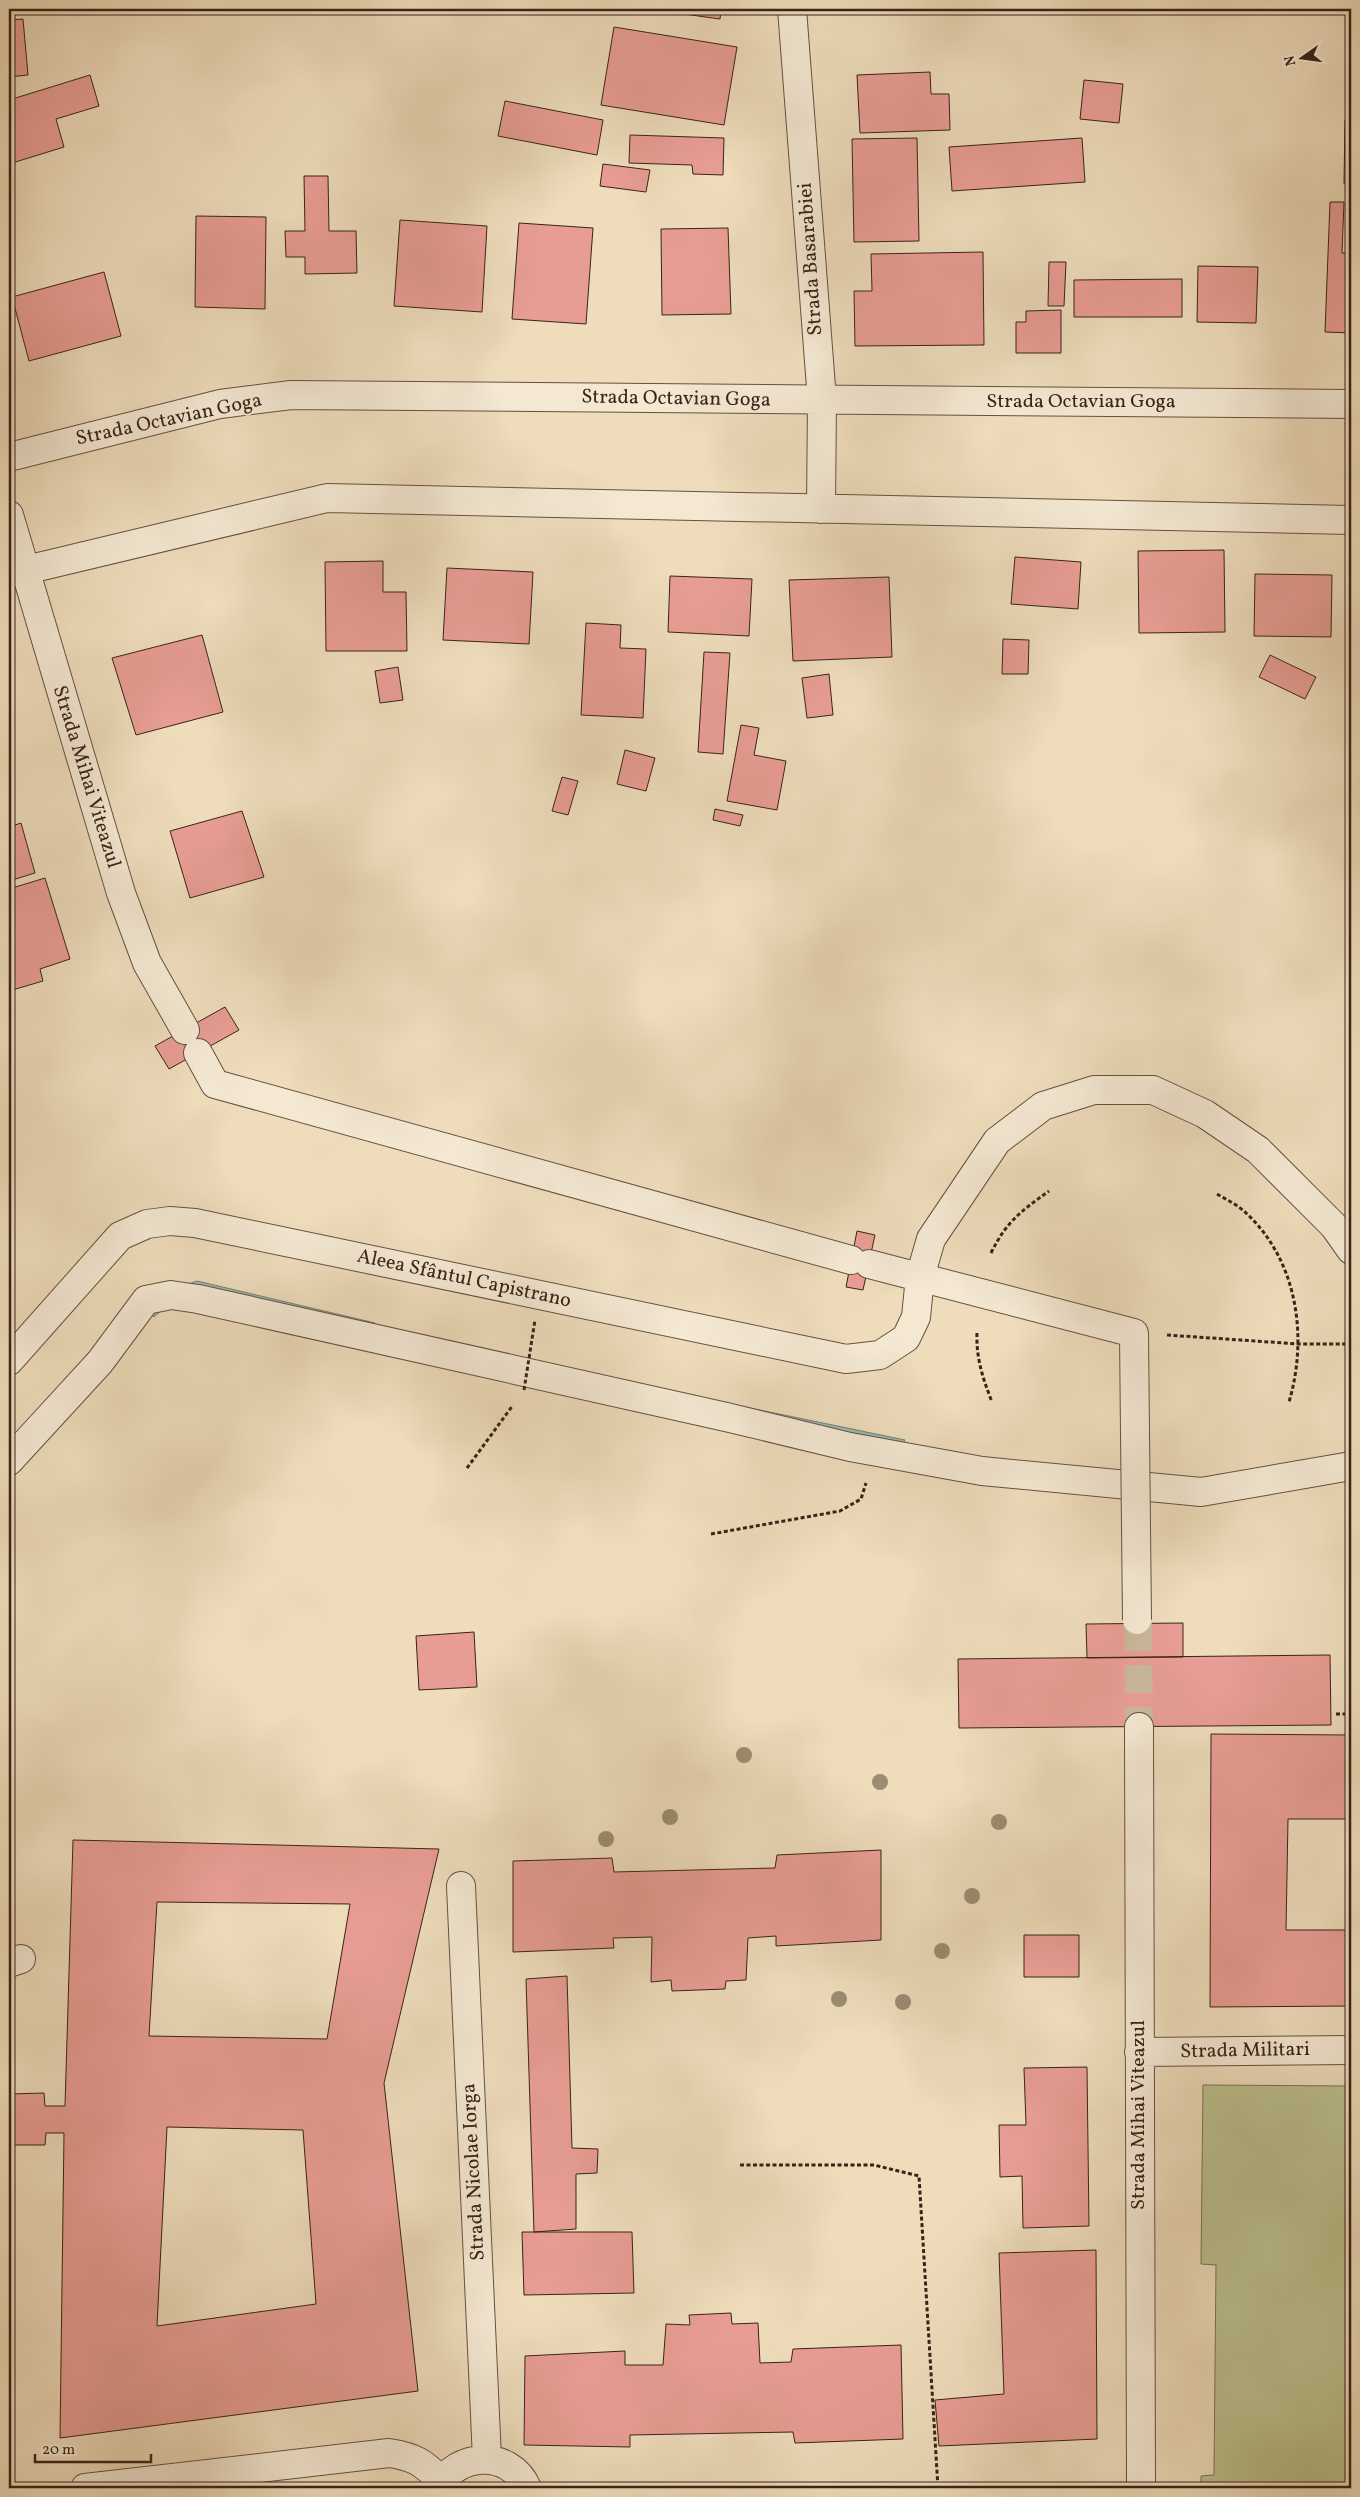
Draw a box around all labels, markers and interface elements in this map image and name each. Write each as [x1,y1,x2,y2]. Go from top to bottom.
north arrow [1278,32,1328,82]
text: N [1280,54,1301,68]
street label: Strada Basarabiei [792,182,830,336]
street label: Strada Octavian Goga [581,383,771,415]
street label: Strada Octavian Goga [73,387,265,453]
street label: Strada Octavian Goga [986,388,1176,416]
street label: Strada Mihai Viteazul [45,682,127,872]
street label: Aleea Sfântul Capistrano [354,1243,574,1315]
street label: Strada Mihai Viteazul [1125,2020,1153,2210]
street label: Strada Militari [1180,2036,1310,2066]
street label: Strada Nicolae Iorga [455,2083,493,2261]
scale bar [35,2432,151,2464]
text: 20 m [42,2440,75,2461]

